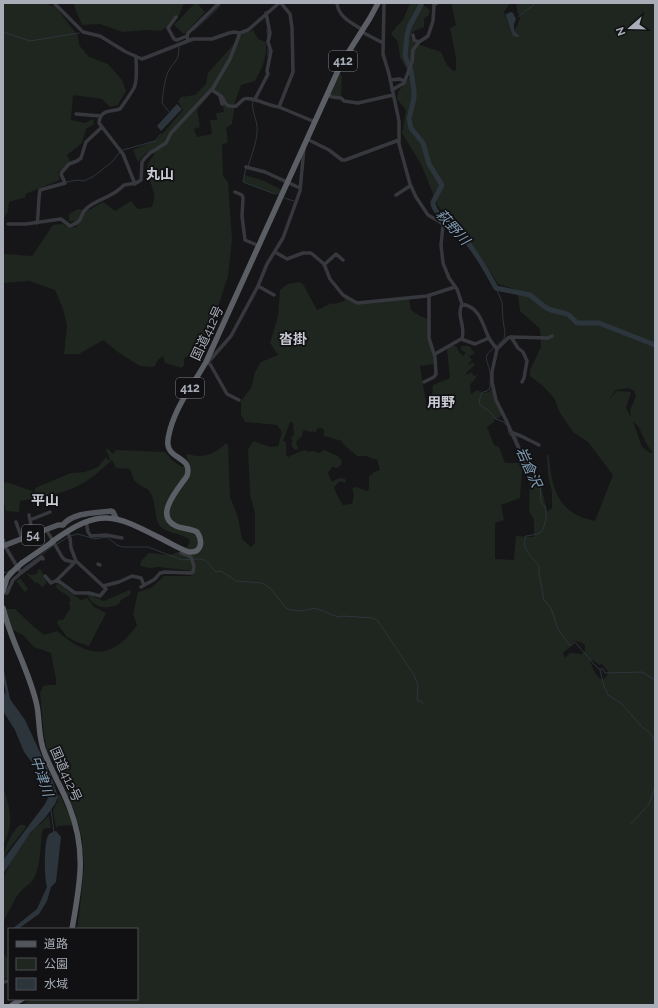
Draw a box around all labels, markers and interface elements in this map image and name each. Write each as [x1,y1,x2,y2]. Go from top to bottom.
north arrow [610,8,650,48]
text: N [614,25,629,37]
road number: 412 [329,51,357,71]
district label: 丸山 [146,166,174,182]
water label: 萩野川 [433,206,474,249]
street label: 国道412号 [188,303,226,363]
district label: 沓掛 [279,331,307,347]
road number: 412 [176,378,204,398]
district label: 用野 [427,394,455,410]
water label: 岩倉沢 [513,445,546,491]
district label: 平山 [31,492,59,508]
road number: 54 [22,525,44,545]
street label: 国道412号 [47,744,85,804]
water label: 中津川 [28,754,57,800]
legend [8,928,138,1000]
text: 道路 [44,937,68,951]
text: 公園 [44,957,68,971]
text: 水域 [44,977,68,991]

